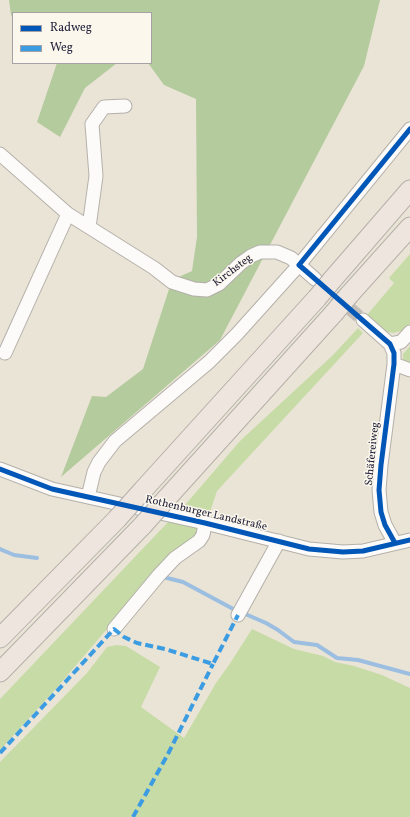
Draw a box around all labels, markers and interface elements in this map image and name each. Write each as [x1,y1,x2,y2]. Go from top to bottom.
legend [12,12,152,64]
text: Radweg [50,20,92,36]
text: Weg [50,40,73,56]
street label: Kirchsteg [211,252,255,290]
street label: Schäfereiweg [363,421,383,487]
street label: Rothenburger Landstraße [144,494,268,534]

